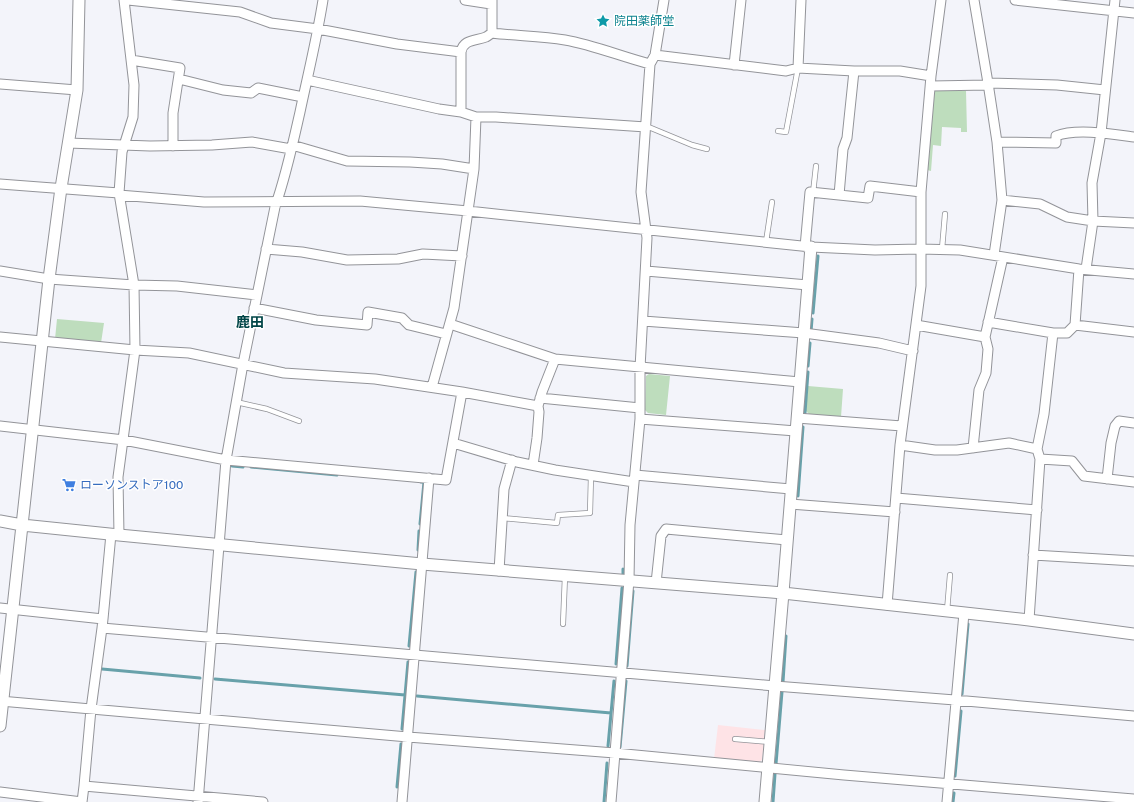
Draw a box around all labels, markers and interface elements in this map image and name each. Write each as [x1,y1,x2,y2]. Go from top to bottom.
place icon: 院田薬師堂 [595,13,611,29]
place label: 院田薬師堂 [614,14,674,28]
district label: 鹿田 [236,314,264,330]
supermarket icon: ローソンストア100 [61,477,77,493]
place label: ローソンストア100 [80,478,183,492]

